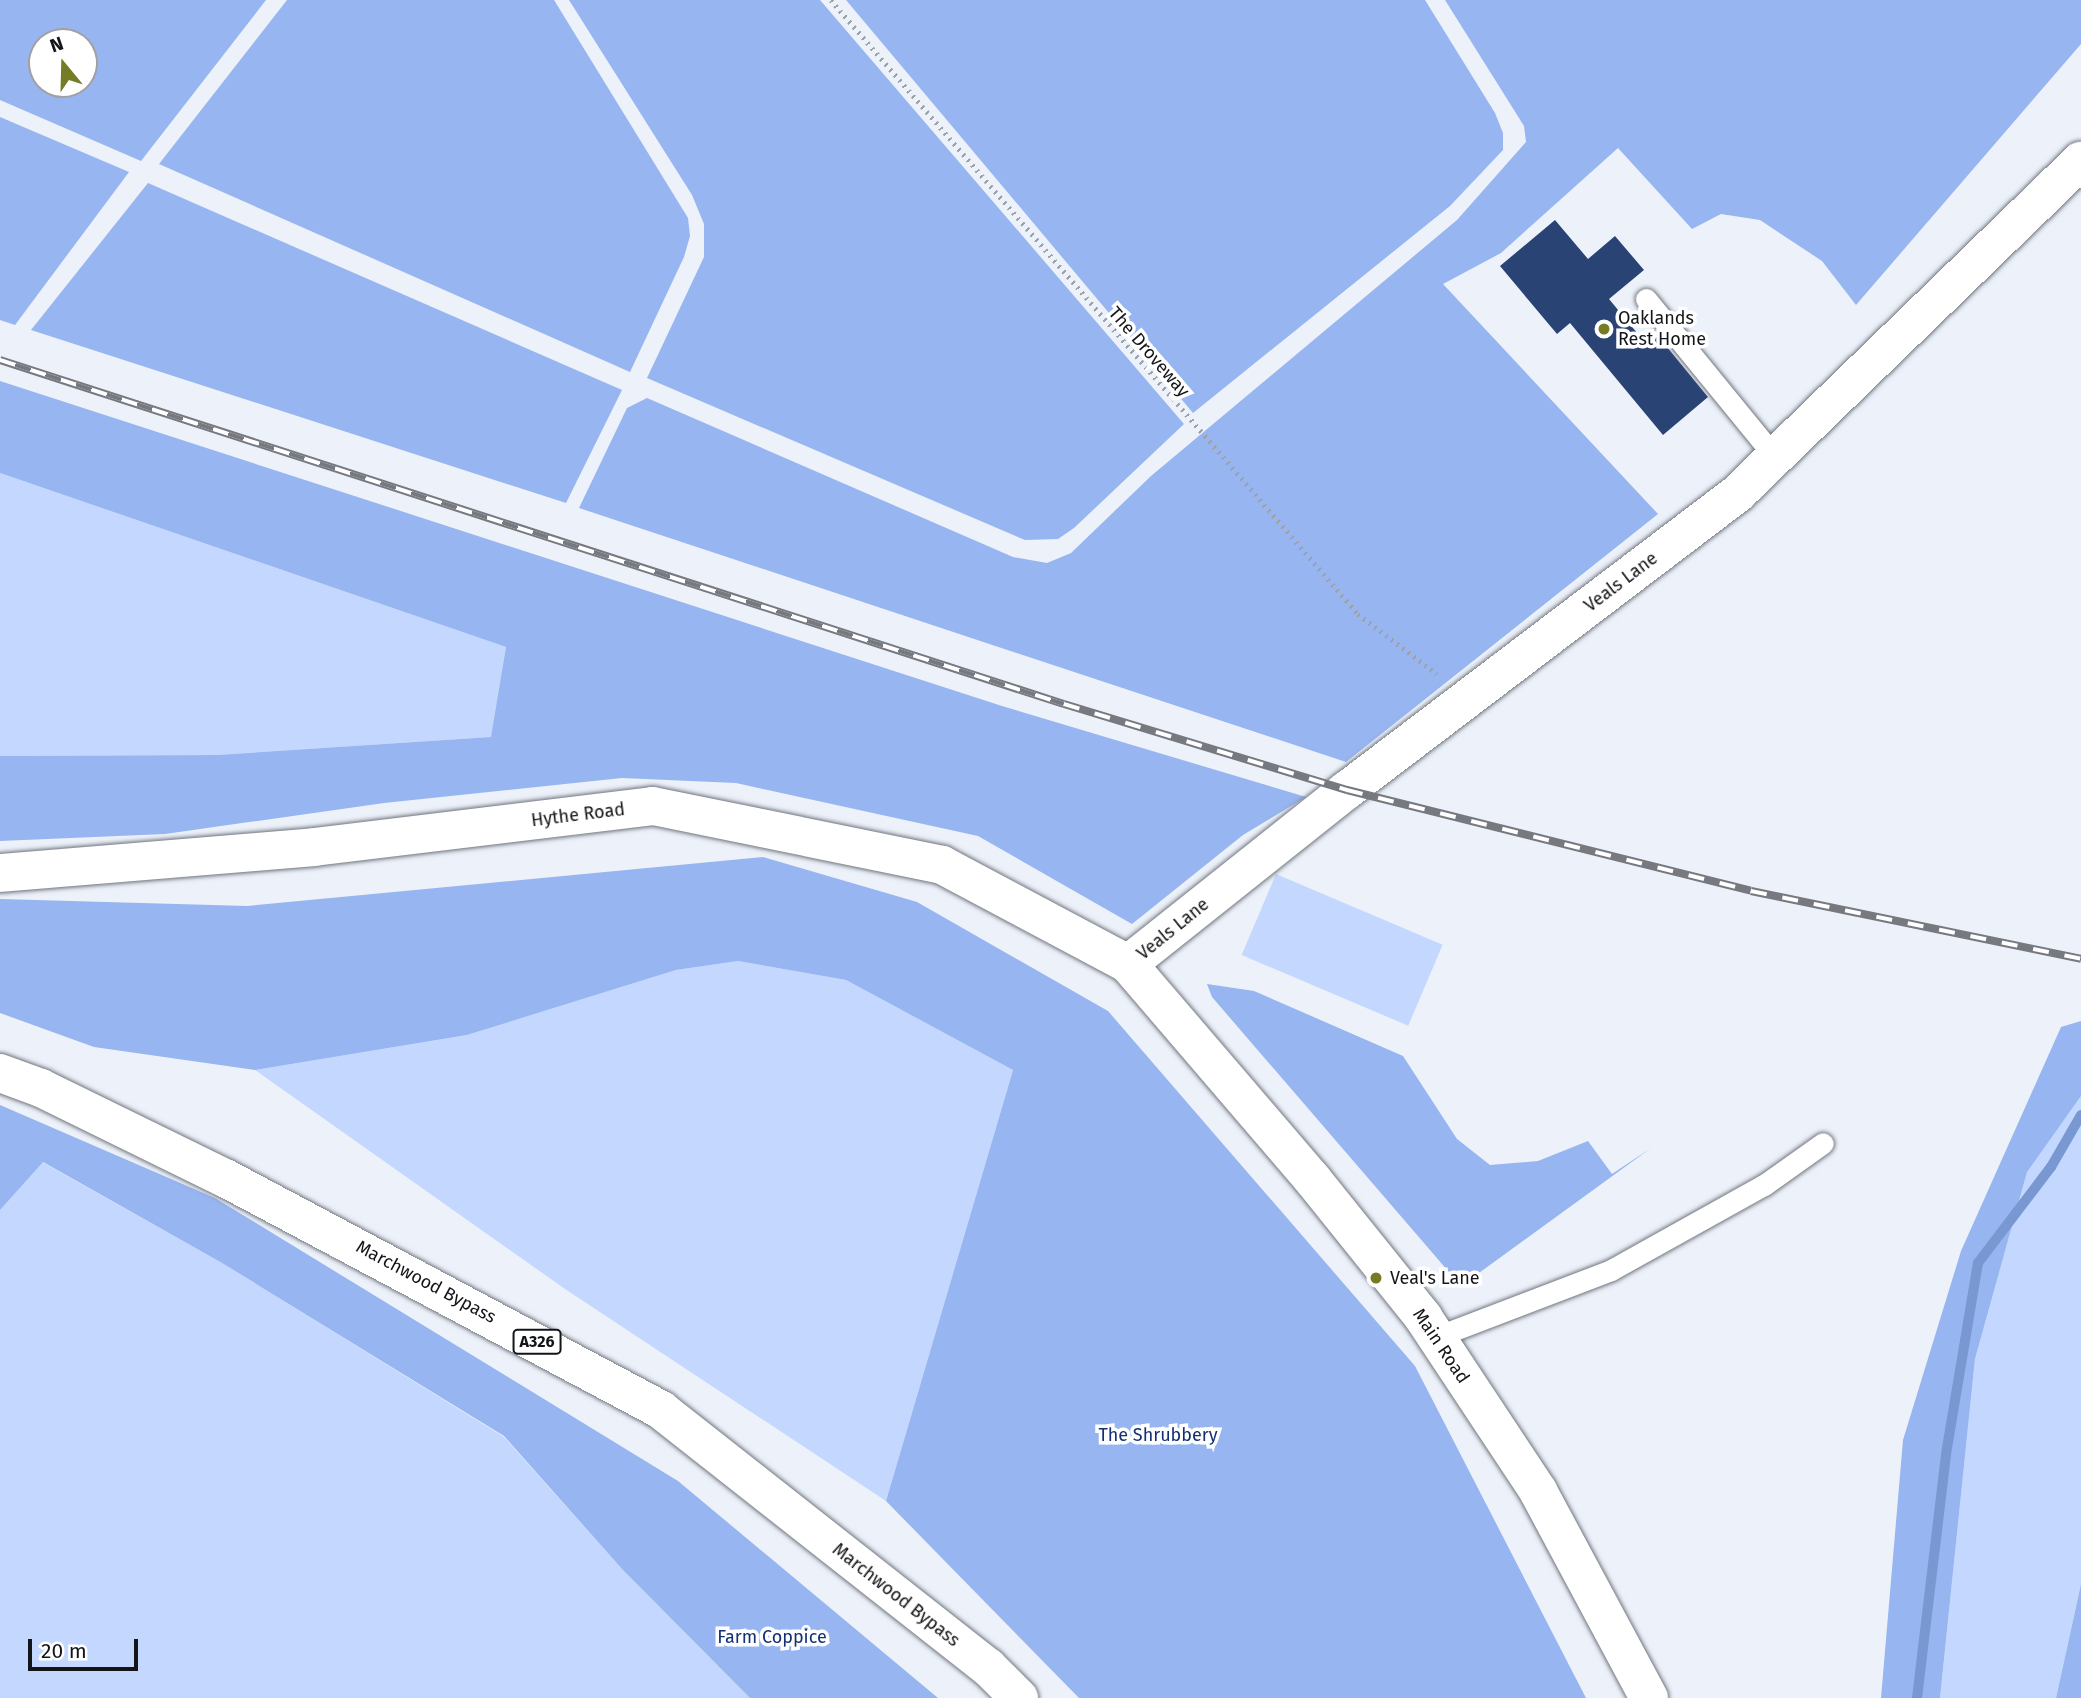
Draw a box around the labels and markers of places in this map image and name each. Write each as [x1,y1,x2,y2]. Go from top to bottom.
place label: Oaklands Rest Home [1618,308,1706,350]
marker: Oaklands Rest Home [1596,321,1612,337]
place label: Veal's Lane [1390,1267,1480,1289]
marker: Veal's Lane [1368,1270,1384,1286]

